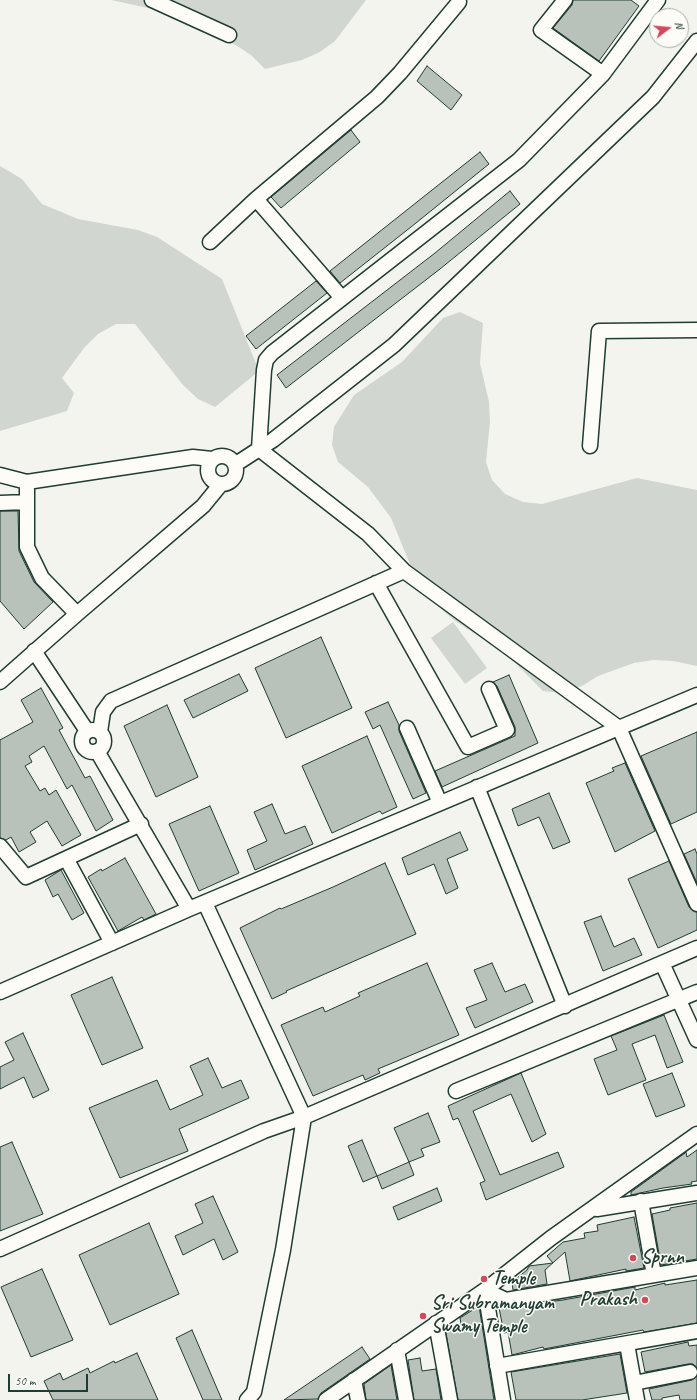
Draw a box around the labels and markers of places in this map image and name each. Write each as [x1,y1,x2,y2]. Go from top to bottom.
place label: Sprnn [641,1246,684,1270]
marker: Sprnn [628,1253,638,1263]
place label: Temple [492,1267,535,1291]
marker: Temple [479,1274,489,1284]
place label: Prakash [579,1288,637,1312]
place label: Sri Subramanyam Swamy Temple [431,1292,554,1339]
marker: Prakash [640,1295,650,1305]
marker: Sri Subramanyam Swamy Temple [418,1311,428,1321]

